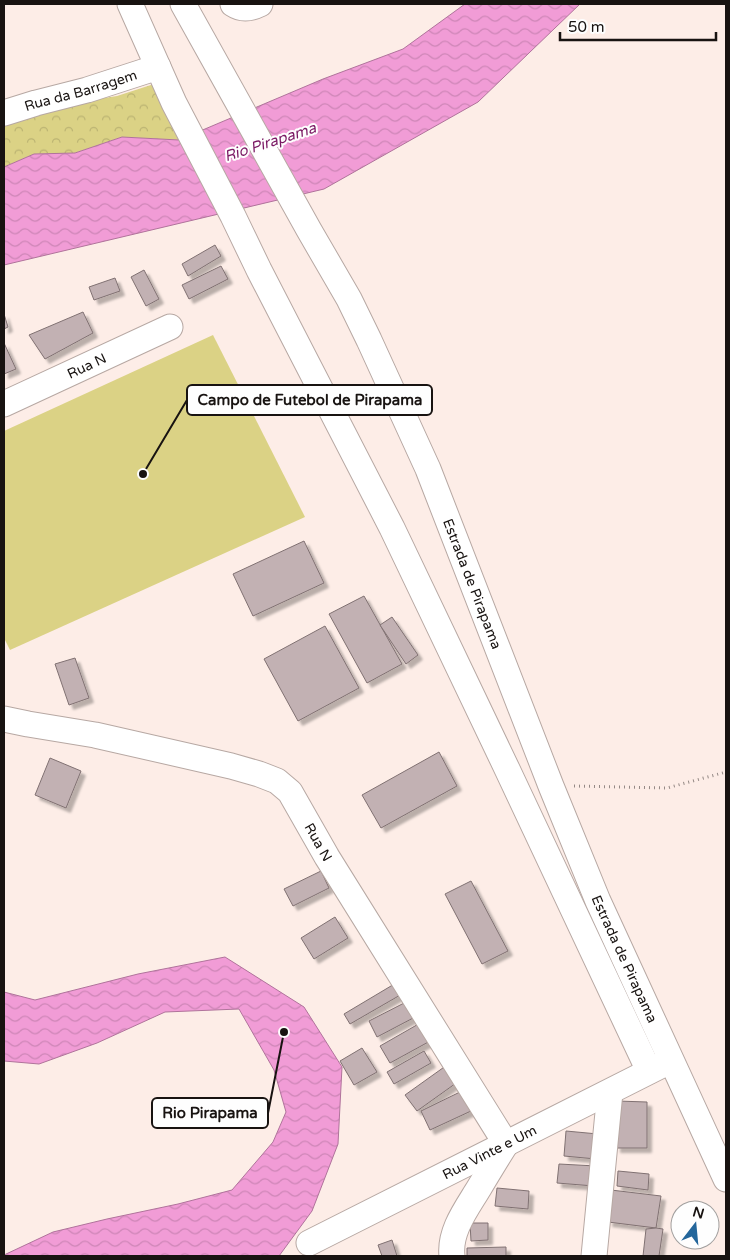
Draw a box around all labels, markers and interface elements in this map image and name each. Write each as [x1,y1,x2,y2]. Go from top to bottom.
scale bar [560,10,716,42]
text: 50 m [568,18,605,36]
street label: Rua da Barragem [22,66,139,115]
water label: Rio Pirapama [222,119,319,165]
street label: Rua N [64,349,109,382]
callout: Campo de Futebol de Pirapama [187,385,432,415]
text: Campo de Futebol de Pirapama [198,391,422,410]
street label: Estrada de Pirapama [440,516,505,651]
street label: Rua N [301,820,336,864]
street label: Estrada de Pirapama [588,893,661,1025]
callout: Rio Pirapama [152,1098,268,1128]
text: Rio Pirapama [162,1104,258,1123]
street label: Rua Vinte e Um [440,1121,539,1183]
north arrow [670,1200,720,1250]
text: N [691,1203,706,1223]

